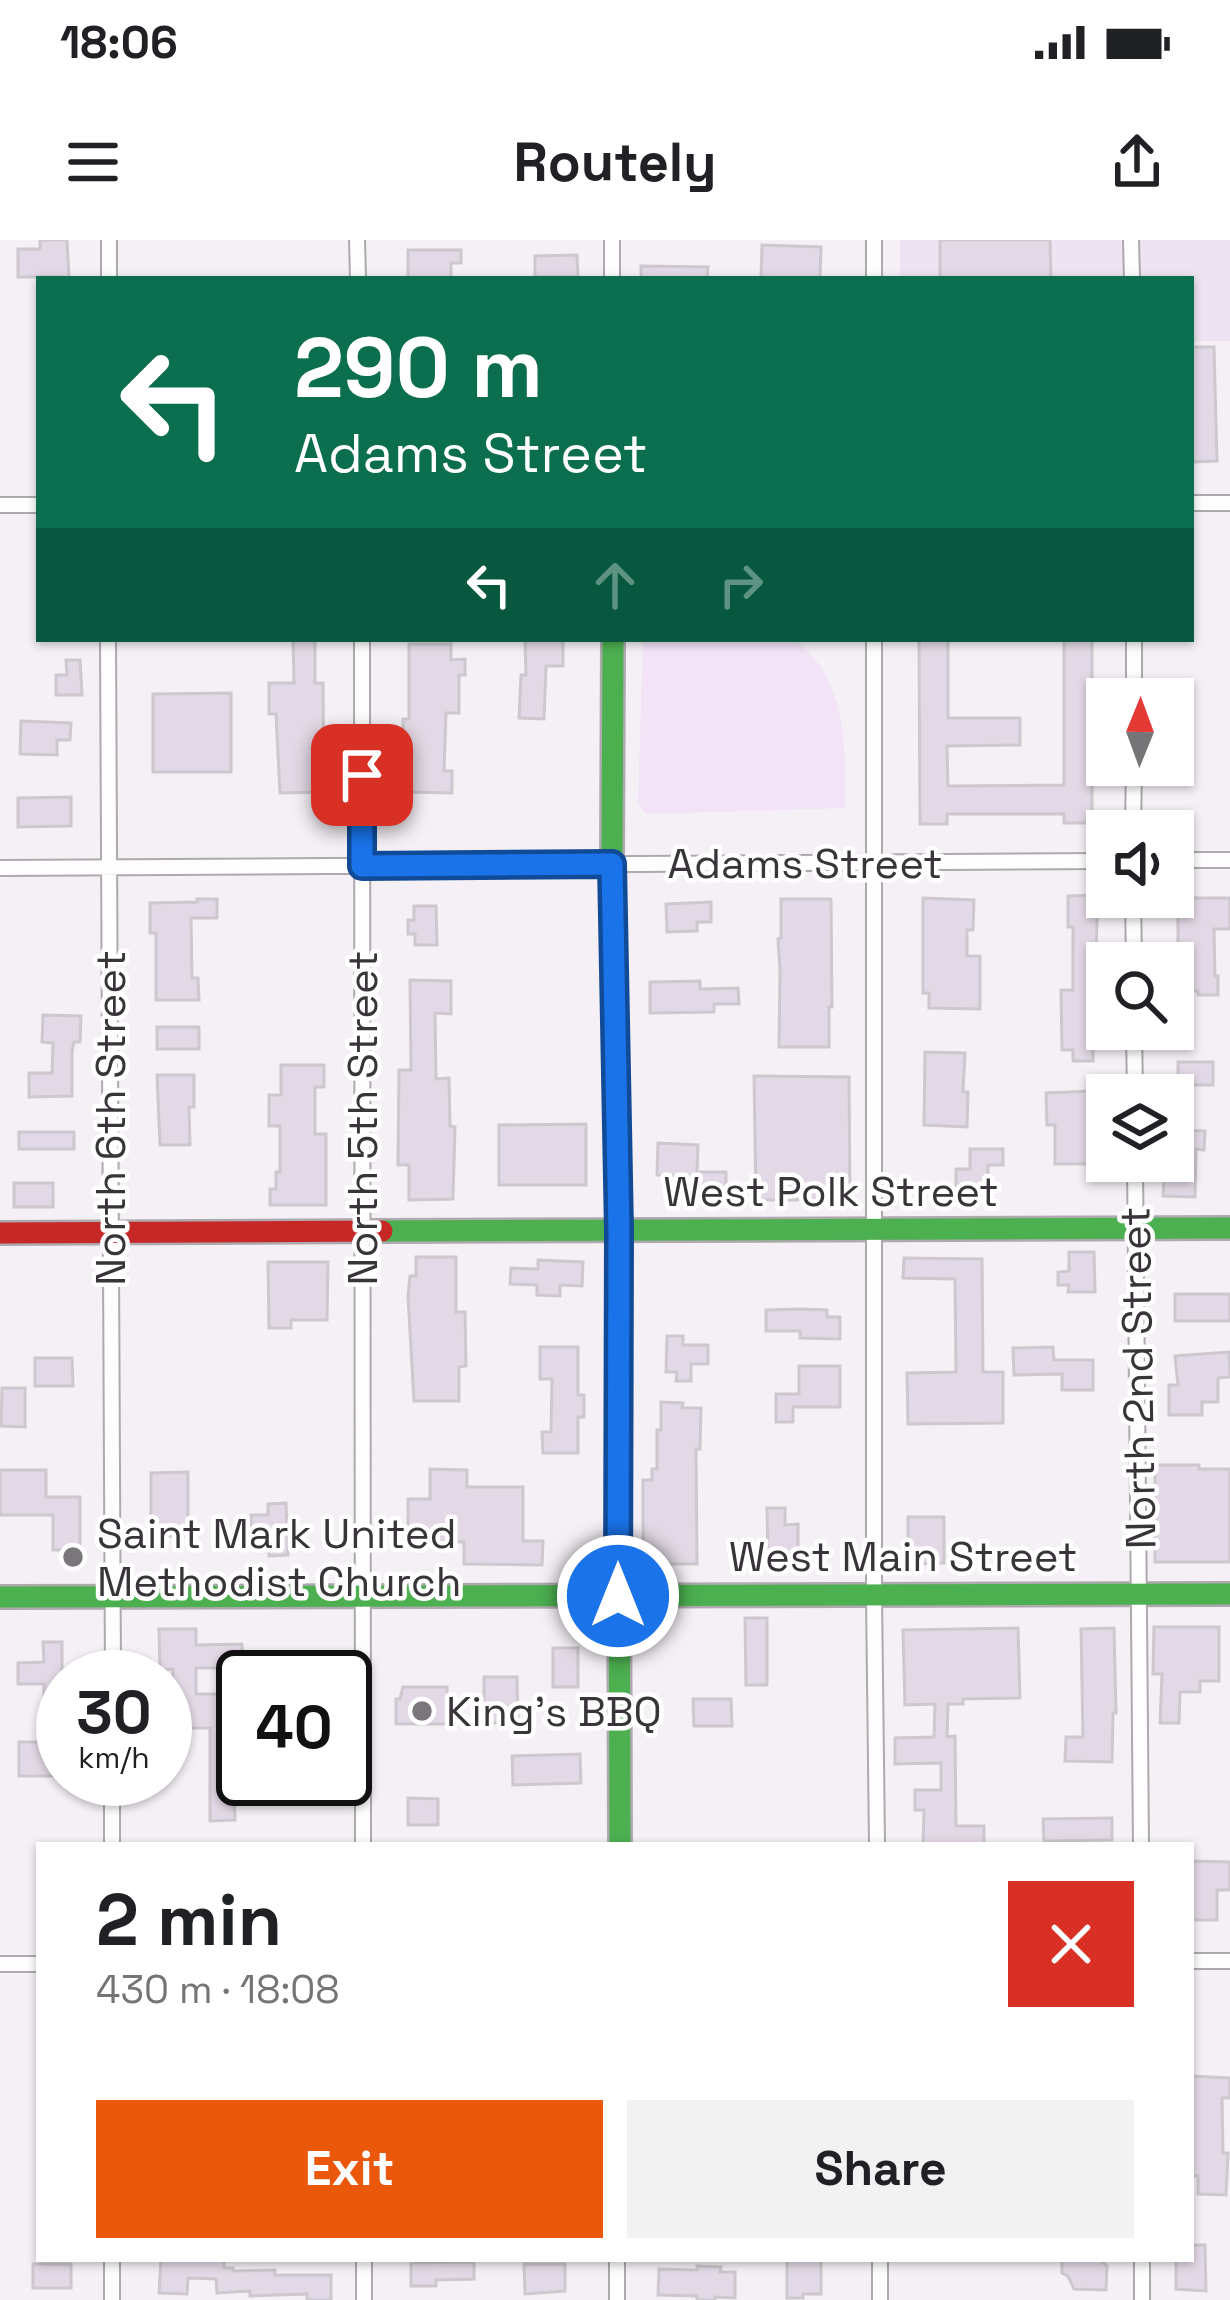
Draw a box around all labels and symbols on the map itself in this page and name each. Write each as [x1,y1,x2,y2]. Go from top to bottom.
north arrow [1086,678,1194,786]
pin [311,724,413,826]
street label: Adams Street [667,837,943,890]
street label: North 6th Street [84,950,137,1286]
street label: North 5th Street [336,951,389,1285]
street label: West Polk Street [663,1165,999,1218]
street label: North 2nd Street [1109,1206,1167,1550]
place label: Saint Mark United Methodist Church [97,1507,462,1608]
street label: West Main Street [729,1530,1077,1583]
position arrow [555,1533,681,1659]
marker: Saint Mark United Methodist Church [60,1544,86,1570]
speed limit sign: 40 [216,1650,372,1806]
place label: King's BBQ [446,1685,662,1738]
marker: King's BBQ [409,1698,435,1724]

